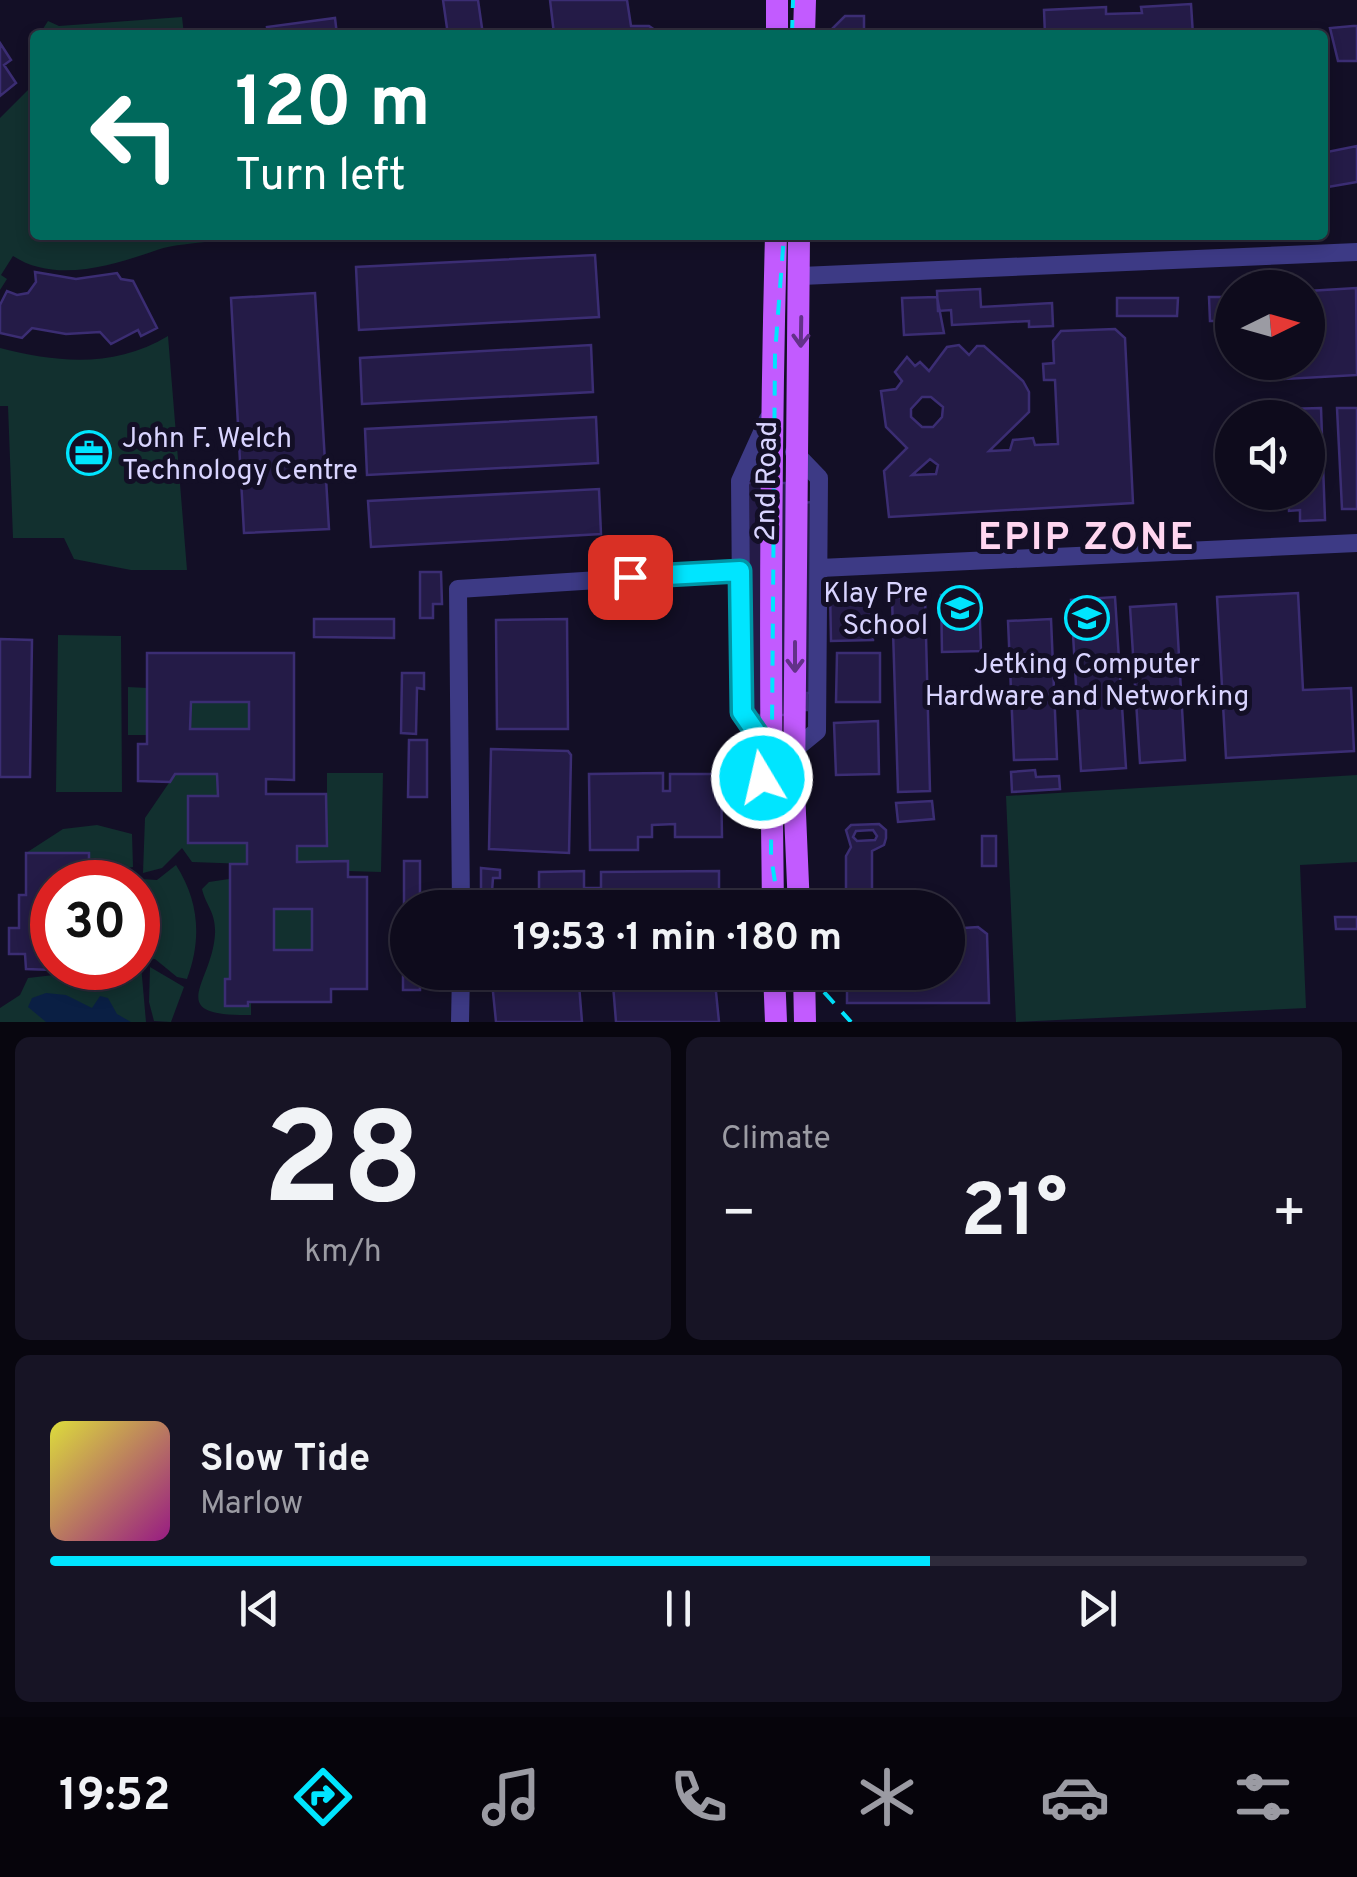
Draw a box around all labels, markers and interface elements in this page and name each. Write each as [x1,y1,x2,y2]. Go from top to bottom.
text: 120 m [235,62,431,151]
icon: left [70,70,200,200]
text: Turn left [235,149,406,206]
north arrow [1215,270,1325,380]
map controls [1215,270,1325,510]
one-way arrow [791,316,810,348]
button: sound [1215,400,1325,510]
street label: 2nd Road [749,421,787,542]
place label: John F. Welch Technology Centre [122,422,358,490]
office icon: John F. Welch Technology Centre [66,430,112,476]
district label: EPIP ZONE [978,515,1196,564]
pin [588,535,673,620]
icon: arrive [603,550,658,605]
place label: Klay Pre School [823,577,928,645]
school or university icon: Klay Pre School [937,585,983,631]
school or university icon: Jetking Computer Hardware and Networking [1064,595,1110,641]
one-way arrow [786,640,804,673]
place label: Jetking Computer Hardware and Networking [925,648,1249,716]
position arrow [710,726,814,830]
speed limit sign: 30 [30,860,160,990]
text: 19:53 · 1 min · 180 m [513,915,842,964]
text: 28 [262,1085,424,1250]
text: Climate [721,1120,831,1160]
text: 21° [960,1168,1068,1263]
text: − [721,1181,756,1251]
text: + [1272,1181,1307,1251]
text: km/h [304,1233,382,1273]
text: Slow Tide [200,1436,370,1485]
text: Marlow [200,1485,303,1525]
icon: previous [232,1581,287,1636]
icon: pause [651,1581,706,1636]
icon: next [1070,1581,1125,1636]
icon: directions [288,1762,358,1832]
icon: music [476,1762,546,1832]
icon: phone [664,1762,734,1832]
icon: climate [852,1762,922,1832]
icon: car [1040,1762,1110,1832]
icon: filters [1228,1762,1298,1832]
text: 19:52 [59,1769,171,1826]

